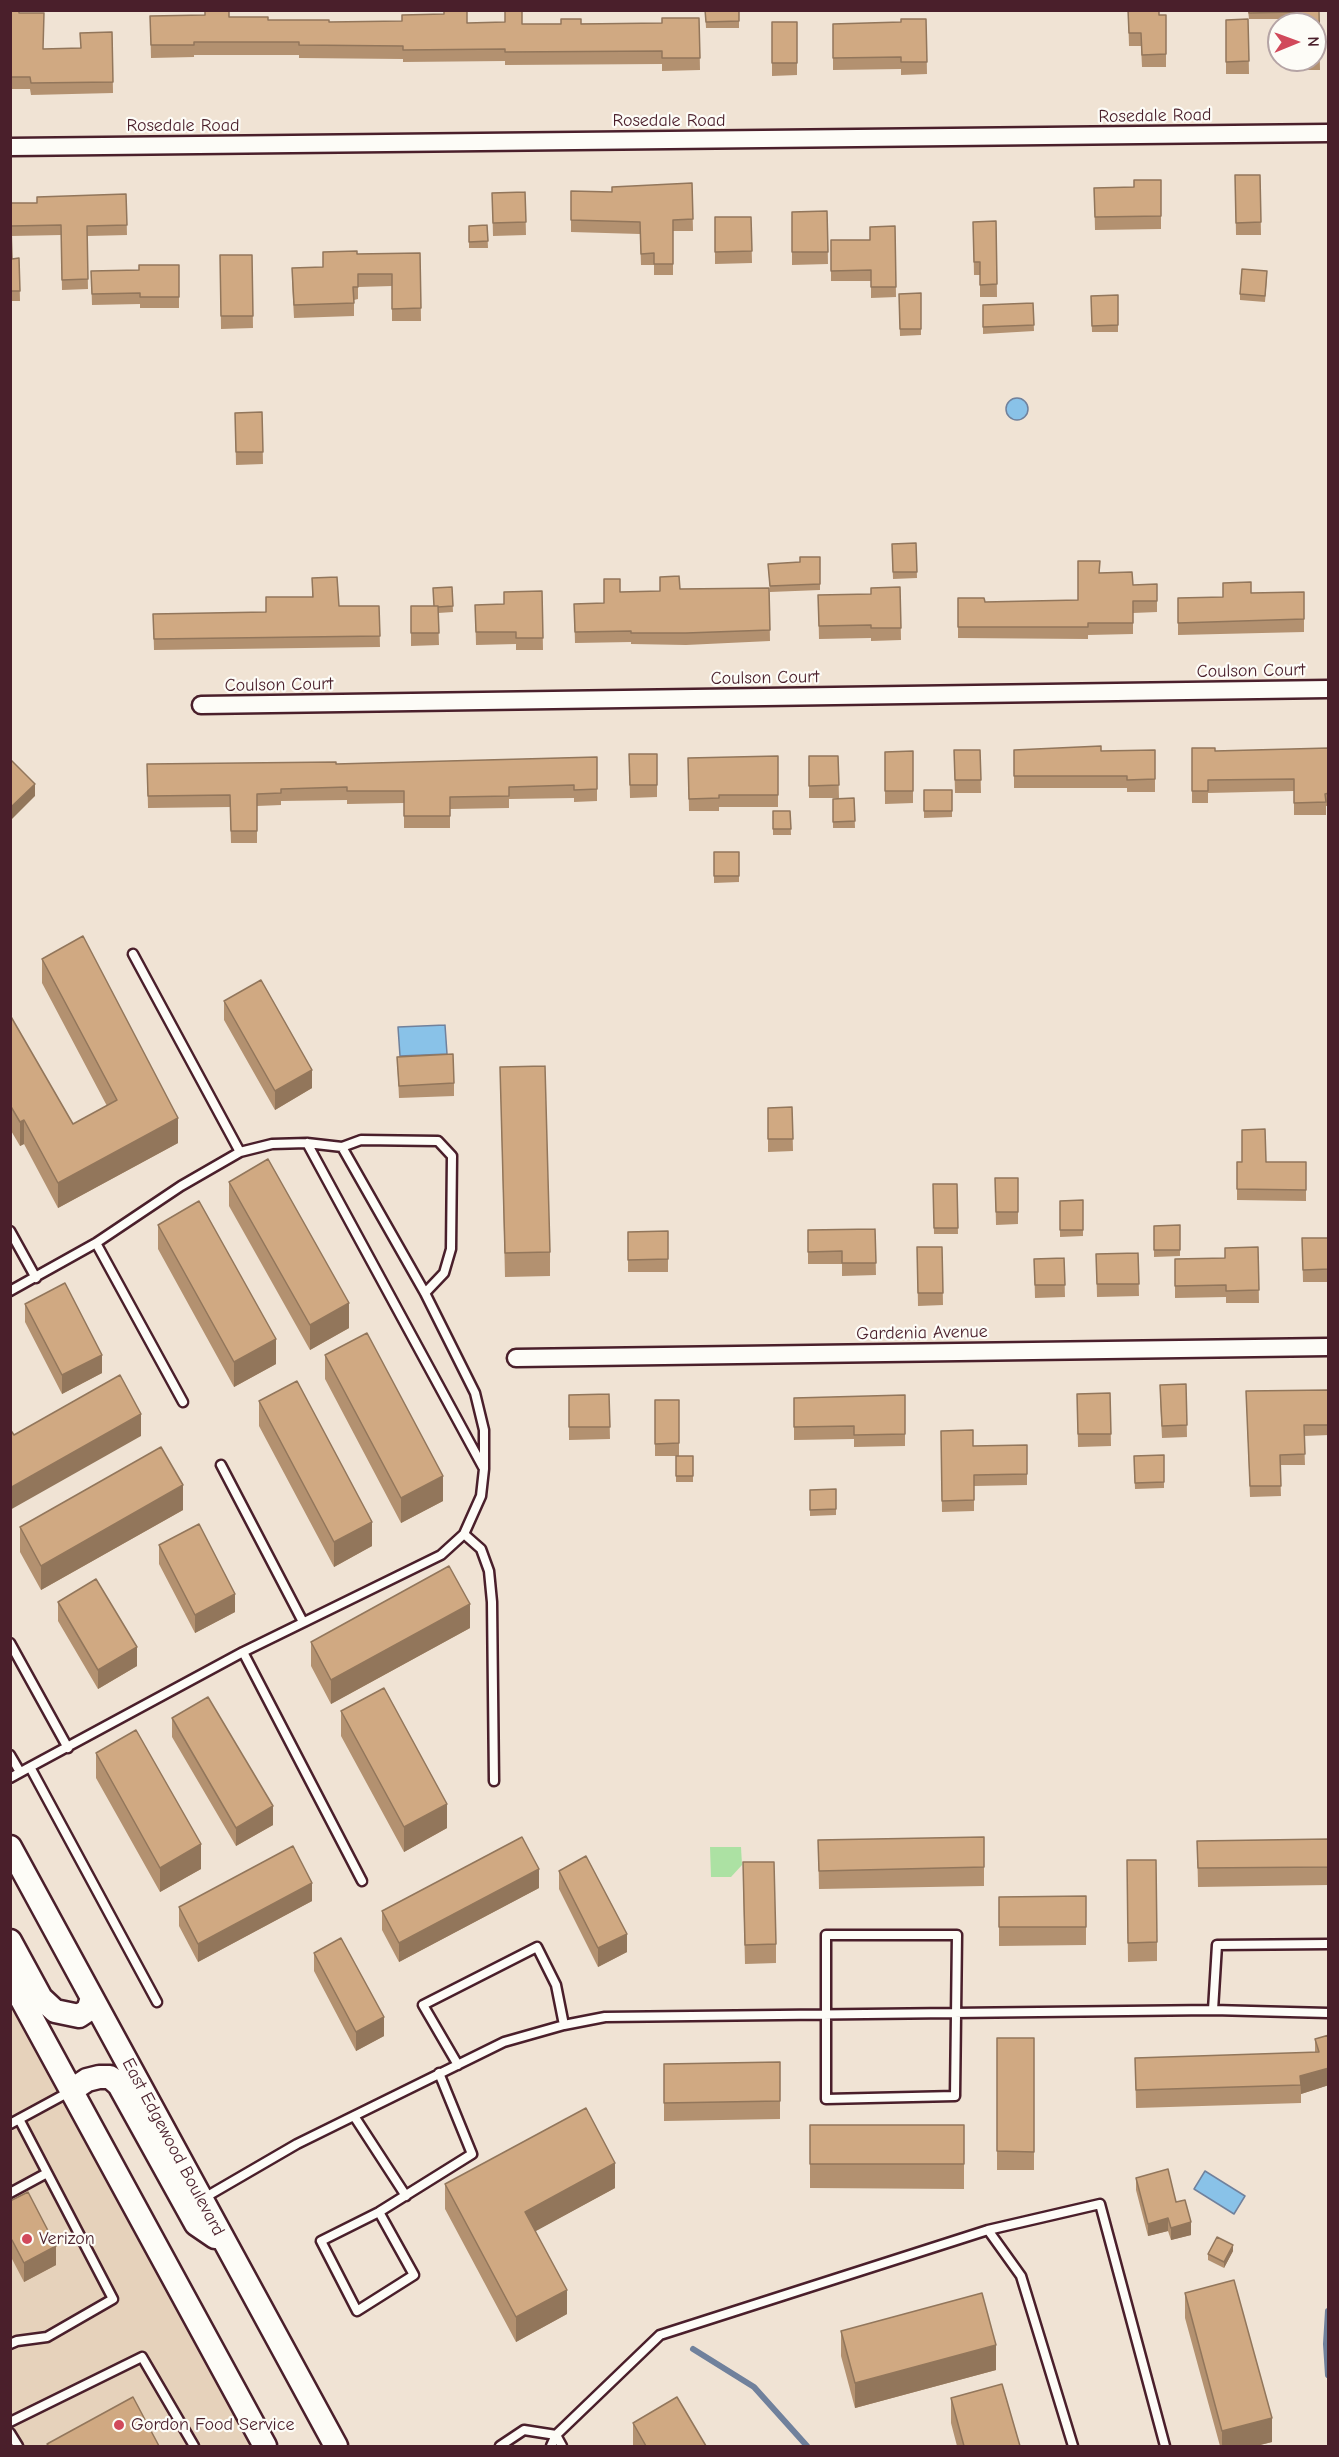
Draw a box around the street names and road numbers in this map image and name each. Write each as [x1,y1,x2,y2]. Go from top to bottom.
street label: Rosedale Road [1098,104,1212,128]
street label: Rosedale Road [612,110,726,132]
street label: Rosedale Road [126,115,240,137]
street label: Coulson Court [1196,659,1306,683]
street label: Coulson Court [710,666,820,690]
street label: Coulson Court [224,673,334,697]
street label: Gardenia Avenue [856,1321,988,1345]
street label: East Edgewood Boulevard [117,2054,229,2240]

